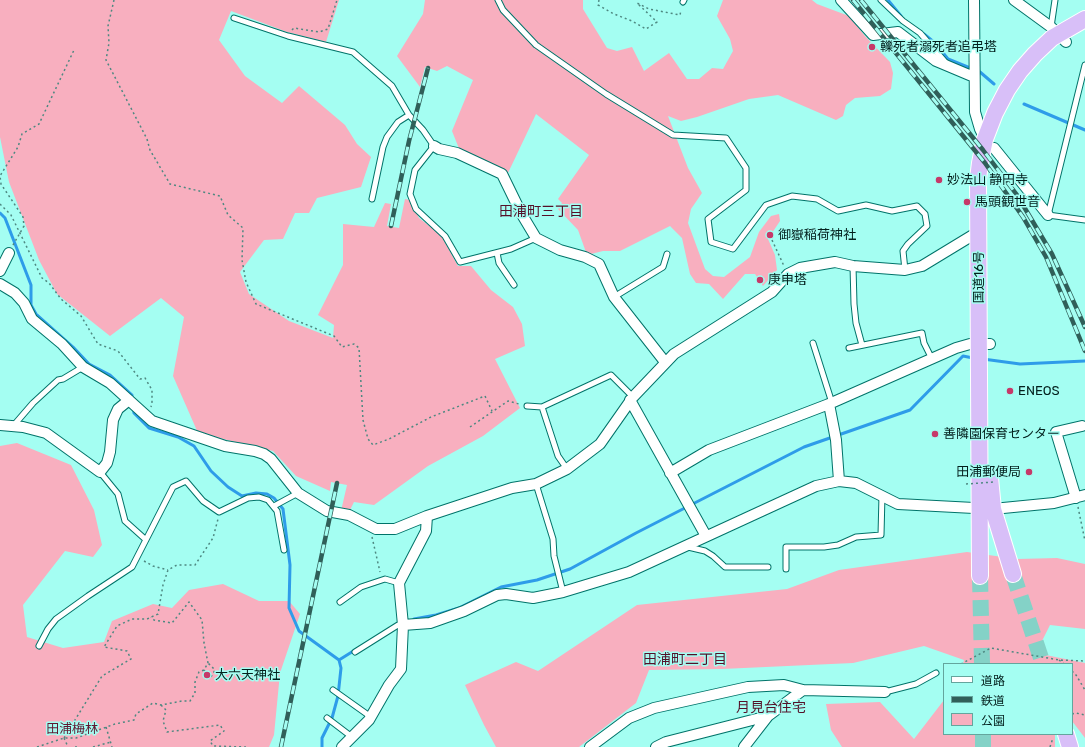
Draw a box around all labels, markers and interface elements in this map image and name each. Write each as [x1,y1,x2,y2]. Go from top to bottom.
place label: 轢死者溺死者追弔塔 [880,39,997,55]
marker: 轢死者溺死者追弔塔 [867,42,877,52]
place label: 妙法山 静円寺 [947,172,1028,188]
marker: 妙法山 静円寺 [934,175,944,185]
place label: 馬頭観世音 [975,194,1040,210]
marker: 馬頭観世音 [962,197,972,207]
district label: 田浦町三丁目 [499,204,583,220]
place label: 御嶽稲荷神社 [778,227,856,243]
marker: 御嶽稲荷神社 [765,230,775,240]
street label: 国道16号 [971,251,987,303]
place label: 庚申塔 [768,272,807,288]
marker: 庚申塔 [755,275,765,285]
place label: ENEOS [1018,383,1060,399]
marker: ENEOS [1005,386,1015,396]
place label: 善隣園保育センター [943,426,1060,442]
marker: 善隣園保育センター [930,429,940,439]
place label: 田浦郵便局 [956,464,1021,480]
marker: 田浦郵便局 [1024,467,1034,477]
district label: 田浦町二丁目 [643,652,727,668]
legend [943,663,1073,735]
place label: 大六天神社 [215,667,280,683]
marker: 大六天神社 [202,670,212,680]
text: 道路 [981,674,1005,688]
text: 鉄道 [981,694,1005,708]
district label: 月見台住宅 [736,700,806,716]
text: 公園 [981,714,1005,728]
park label: 田浦梅林 [46,721,98,737]

